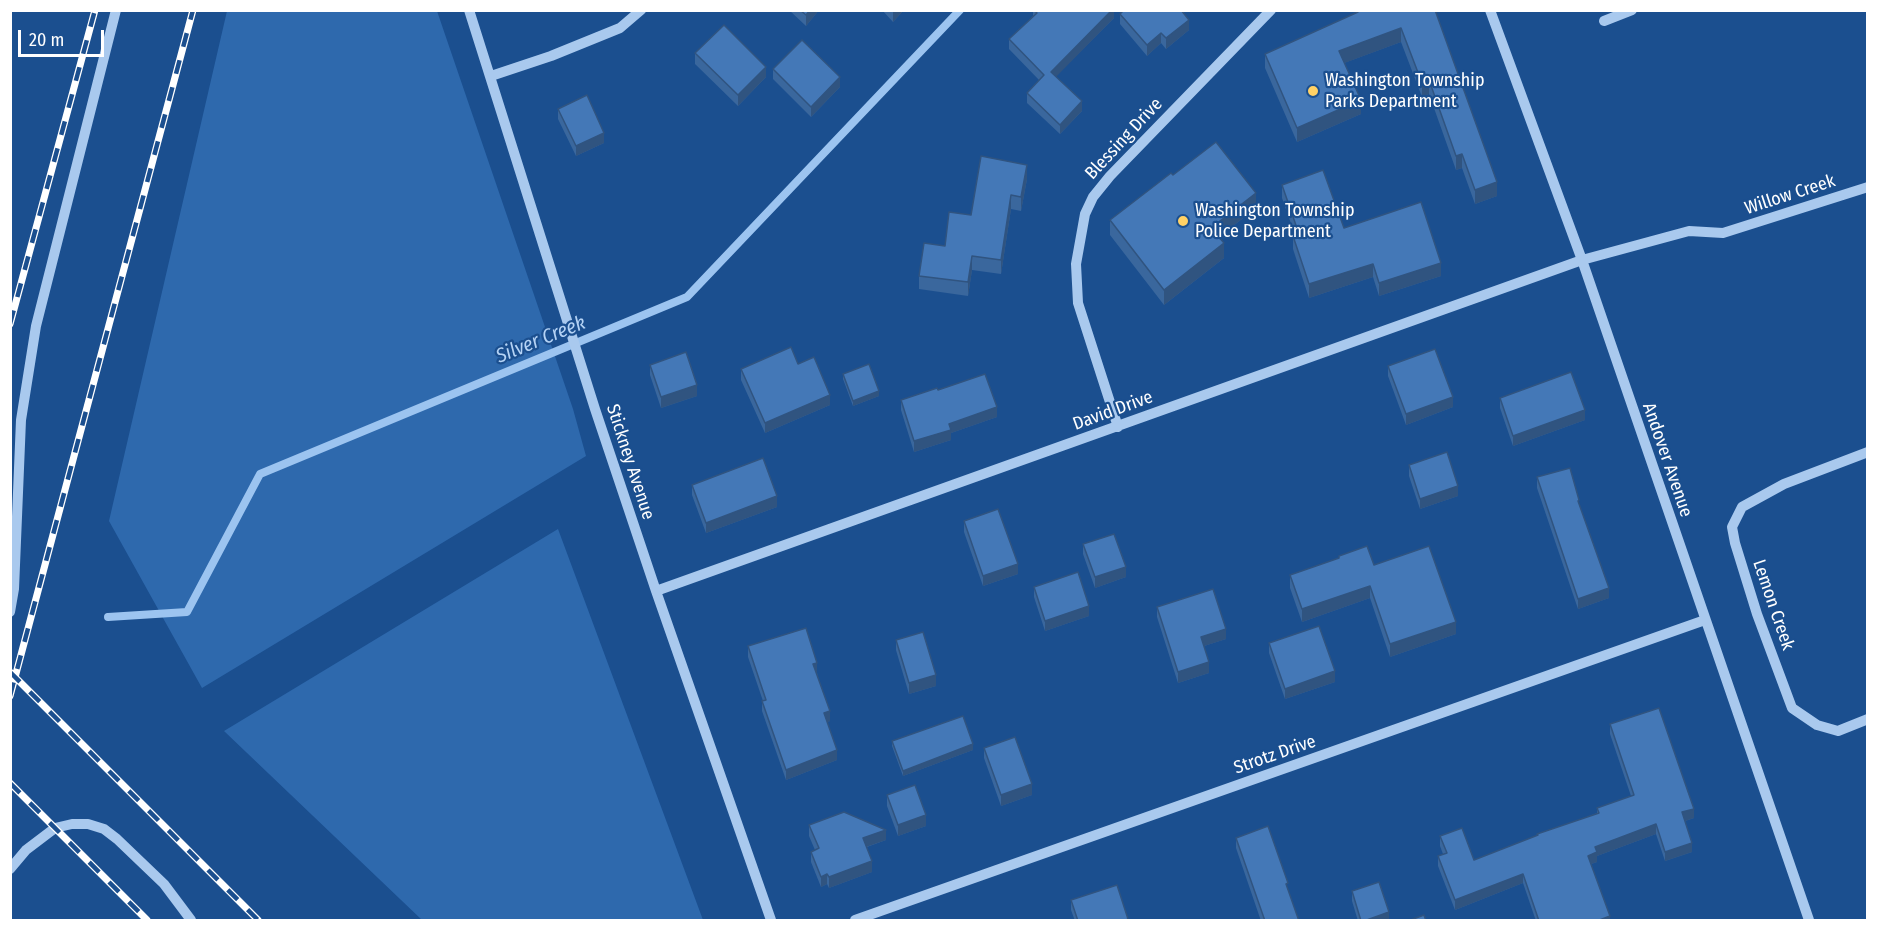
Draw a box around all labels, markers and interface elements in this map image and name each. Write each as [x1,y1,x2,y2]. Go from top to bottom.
scale bar [21,18,106,56]
text: 20 m [29,29,64,51]
place label: Washington Township Parks Department [1325,70,1484,112]
marker: Washington Township Parks Department [1306,84,1320,98]
street label: Blessing Drive [1081,94,1167,184]
street label: Willow Creek [1742,170,1838,220]
place label: Washington Township Police Department [1195,200,1354,242]
marker: Washington Township Police Department [1176,214,1190,228]
water label: Silver Creek [493,311,589,369]
street label: David Drive [1070,387,1156,435]
street label: Andover Avenue [1637,400,1697,520]
street label: Stickney Avenue [601,402,659,522]
street label: Lemon Creek [1747,557,1799,653]
street label: Strotz Drive [1231,731,1319,779]

